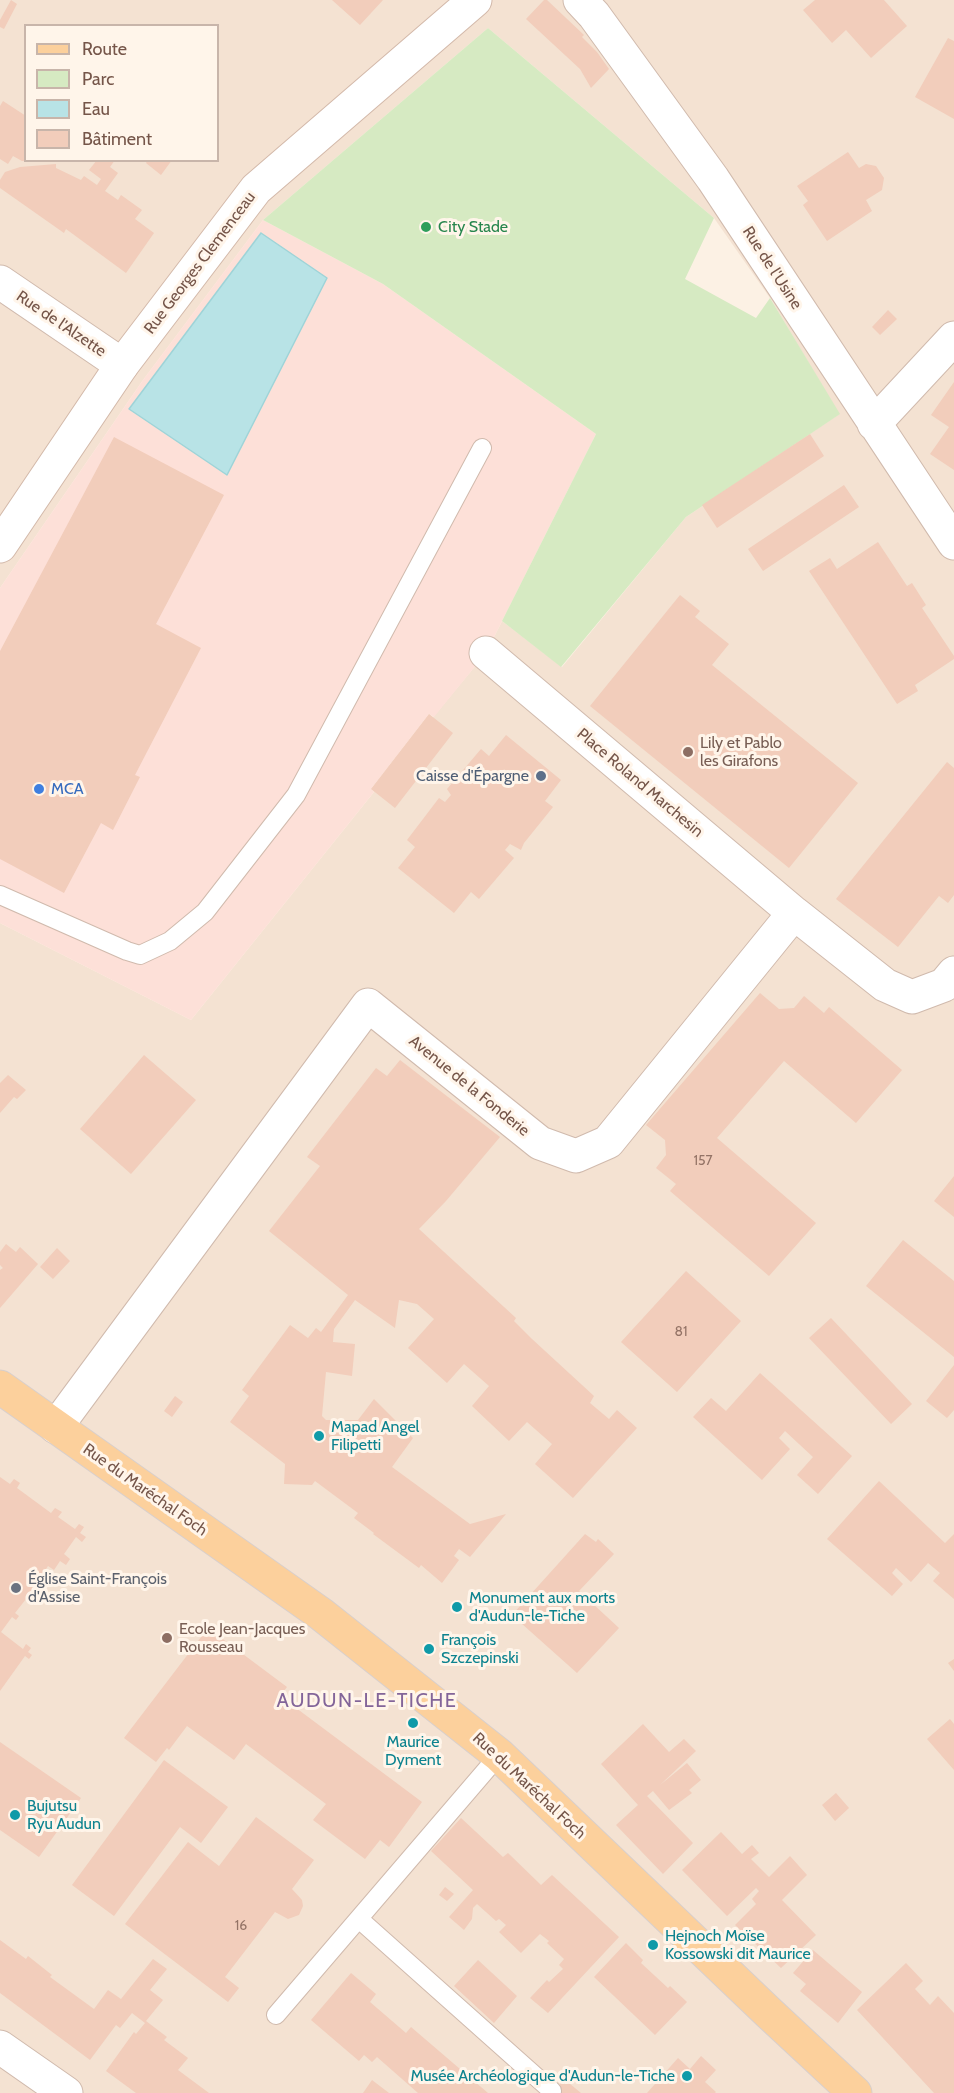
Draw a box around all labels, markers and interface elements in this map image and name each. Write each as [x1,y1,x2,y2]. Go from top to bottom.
legend [24,24,219,162]
text: Route [82,38,127,60]
text: Parc [82,68,114,90]
text: Eau [82,98,110,120]
text: Bâtiment [82,128,152,150]
street label: Rue Georges Clemenceau [140,188,260,338]
place label: City Stade [438,217,508,237]
marker: City Stade [419,220,433,234]
street label: Rue de l'Usine [738,223,806,313]
street label: Rue de l'Alzette [13,287,109,361]
street label: Place Roland Marchesin [573,725,707,841]
place label: Lily et Pablo les Girafons [700,733,782,771]
marker: Lily et Pablo les Girafons [681,745,695,759]
place label: Caisse d'Épargne [416,766,529,786]
marker: Caisse d'Épargne [534,769,548,783]
place label: MCA [51,779,84,799]
marker: MCA [32,782,46,796]
street label: Avenue de la Fonderie [405,1032,533,1140]
house number: 157 [693,1153,713,1169]
house number: 81 [674,1324,688,1340]
place label: Mapad Angel Filipetti [331,1417,419,1455]
marker: Mapad Angel Filipetti [312,1429,326,1443]
street label: Rue du Maréchal Foch [79,1440,211,1540]
place label: Église Saint-François d'Assise [28,1569,167,1607]
marker: Église Saint-François d'Assise [9,1581,23,1595]
place label: Monument aux morts d'Audun-le-Tiche [469,1588,615,1626]
marker: Monument aux morts d'Audun-le-Tiche [450,1600,464,1614]
place label: Ecole Jean-Jacques Rousseau [179,1619,305,1657]
place label: François Szczepinski [441,1630,519,1668]
marker: Ecole Jean-Jacques Rousseau [160,1631,174,1645]
marker: François Szczepinski [422,1642,436,1656]
district label: AUDUN-LE-TICHE [277,1689,457,1713]
marker: Maurice Dyment [406,1716,420,1730]
street label: Rue du Maréchal Foch [469,1729,589,1843]
place label: Maurice Dyment [385,1732,441,1770]
place label: Bujutsu Ryu Audun [27,1796,101,1834]
marker: Bujutsu Ryu Audun [8,1808,22,1822]
house number: 16 [235,1918,247,1934]
place label: Hejnoch Moïse Kossowski dit Maurice [665,1926,811,1964]
marker: Hejnoch Moïse Kossowski dit Maurice [646,1938,660,1952]
place label: Musée Archéologique d'Audun-le-Tiche [410,2066,675,2086]
marker: Musée Archéologique d'Audun-le-Tiche [680,2069,694,2083]

